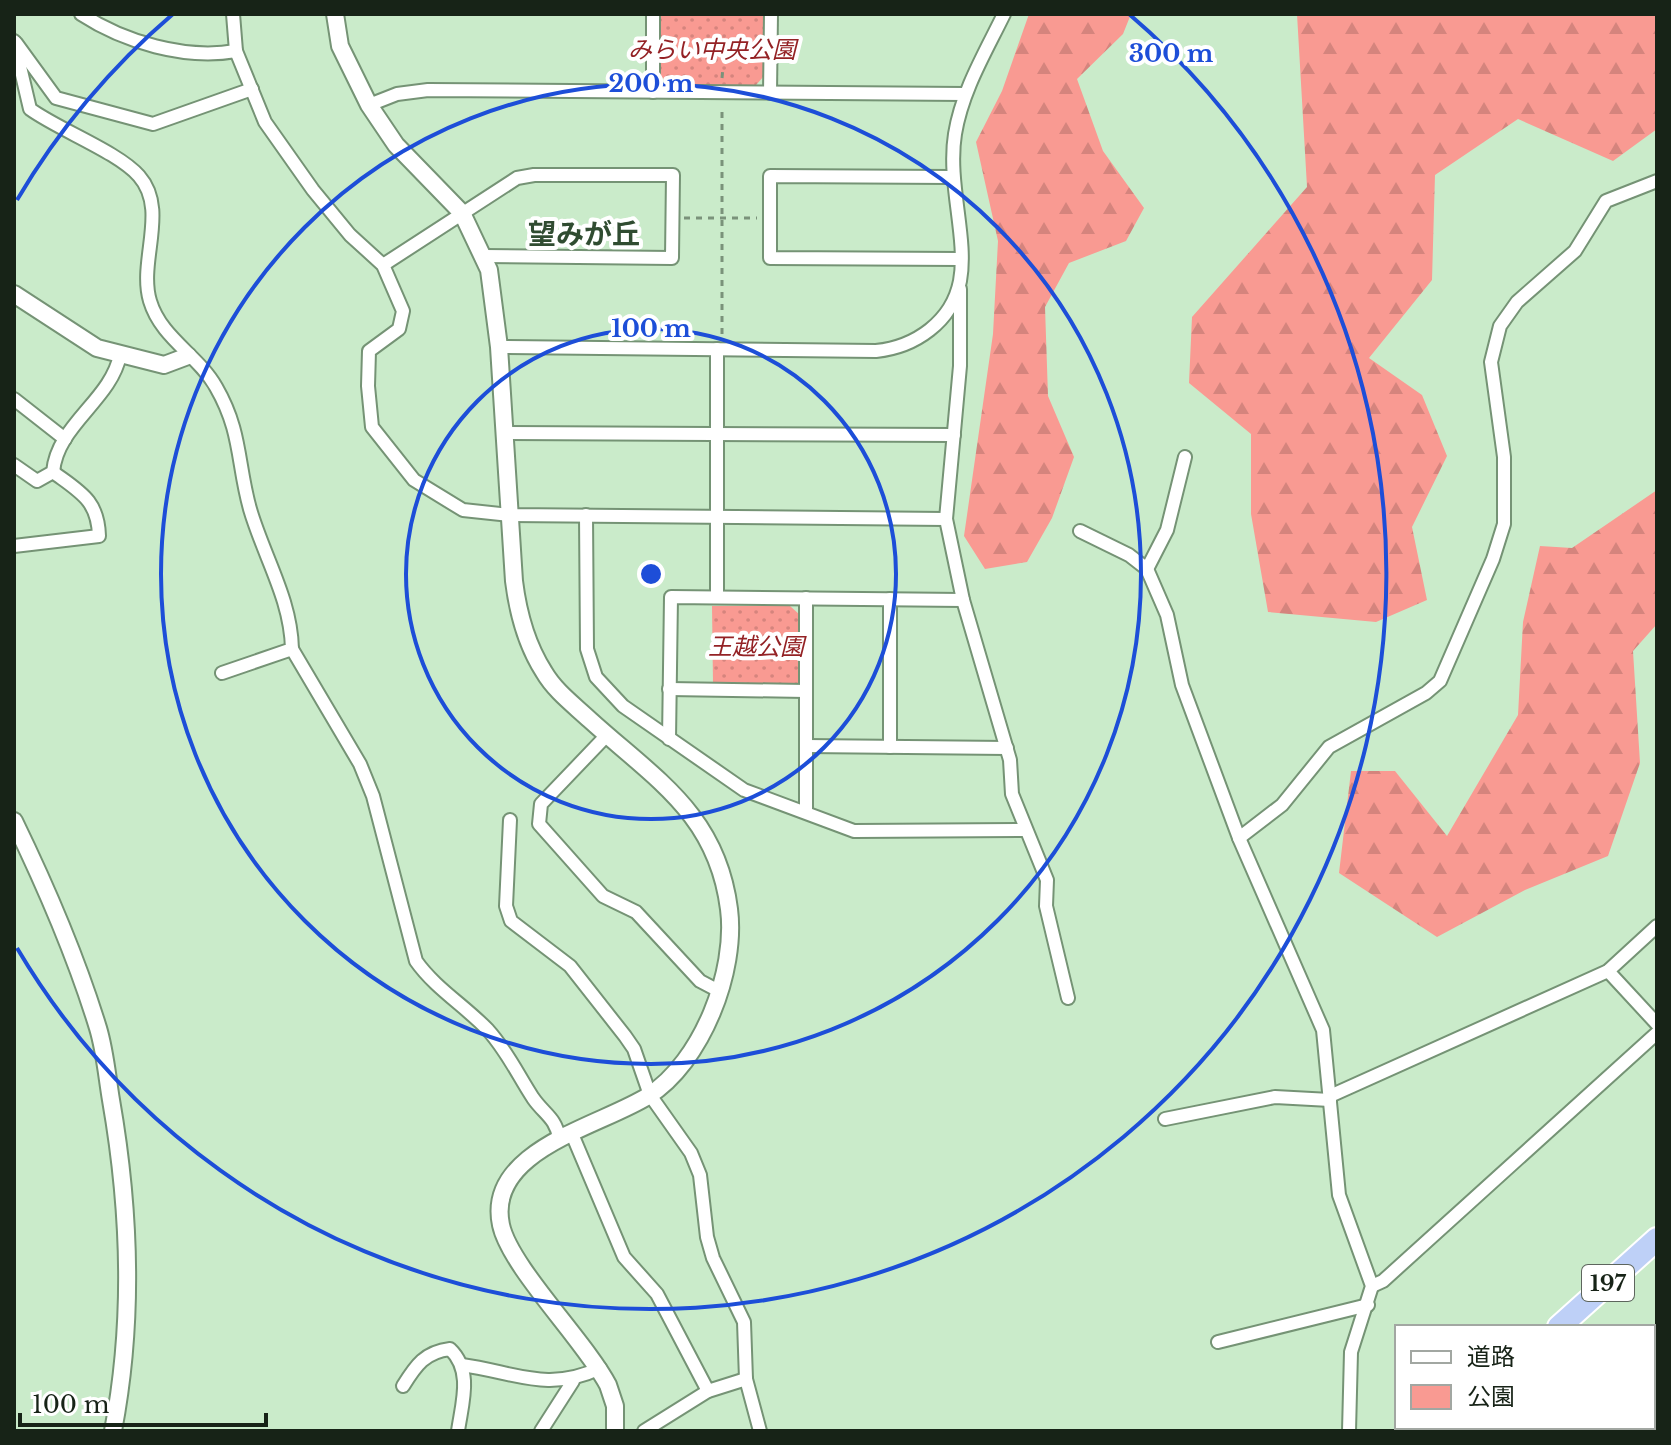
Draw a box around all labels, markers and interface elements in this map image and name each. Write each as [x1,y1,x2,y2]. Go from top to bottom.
park label: みらい中央公園 [628,35,799,64]
text: 300 m [1129,39,1214,68]
text: 200 m [609,69,694,98]
district label: 望みが丘 [528,217,640,252]
text: 100 m [611,314,691,343]
centre of rings [637,560,665,588]
park label: 王越公園 [708,632,807,661]
road number: 197 [1582,1265,1634,1301]
legend [1395,1325,1655,1429]
text: 道路 [1467,1342,1515,1371]
scale bar [20,1377,266,1427]
text: 公園 [1467,1382,1515,1411]
text: 100 m [32,1390,110,1419]

